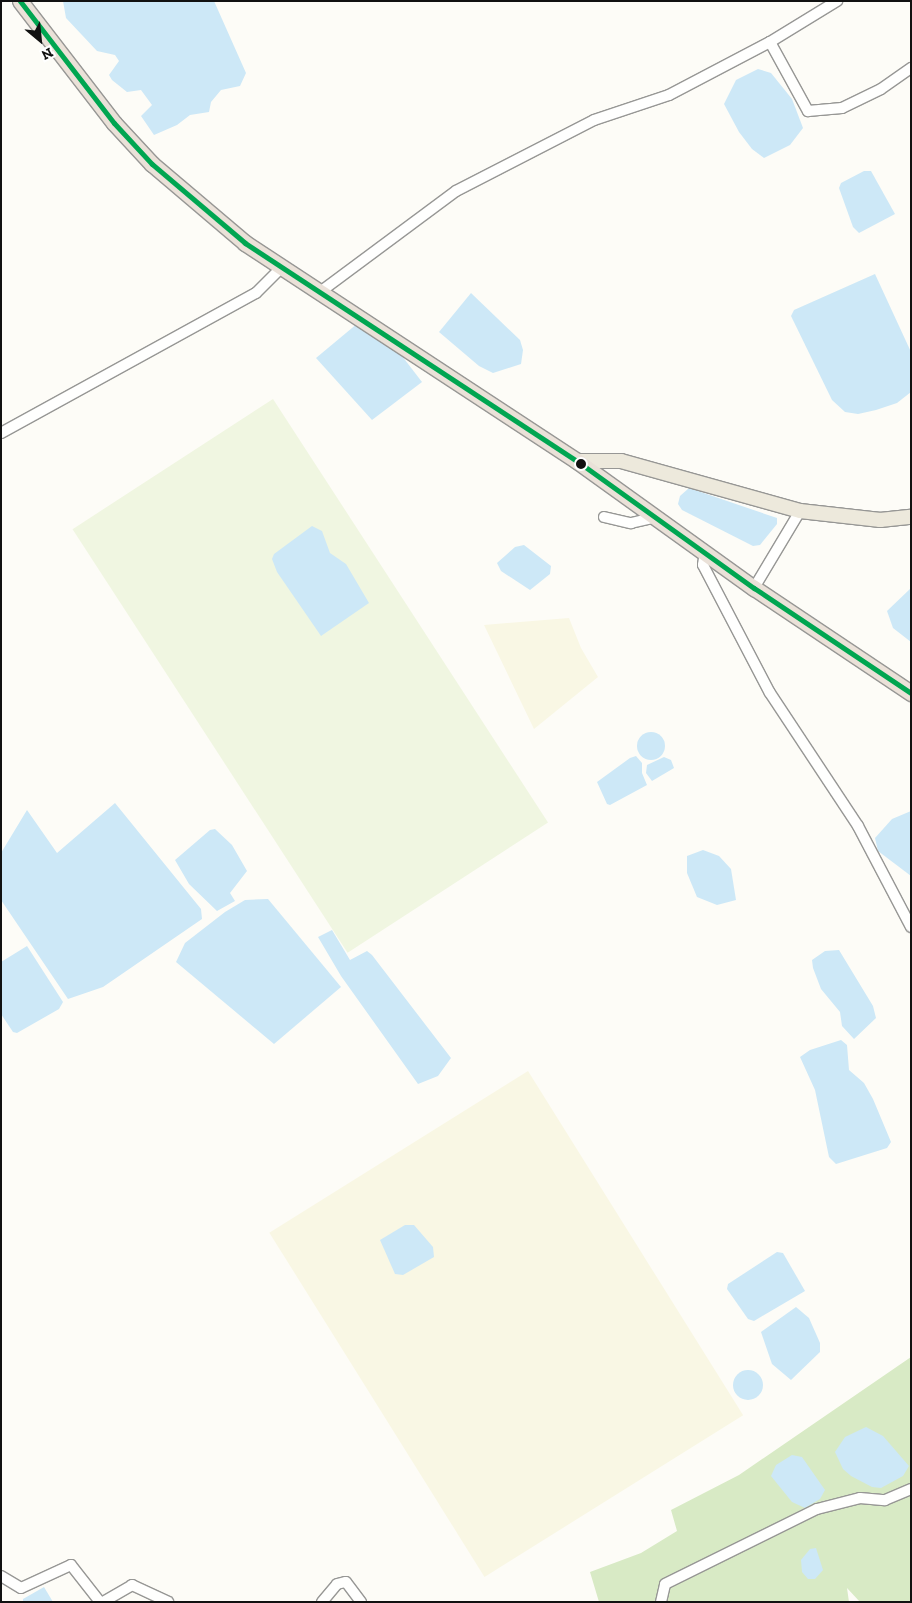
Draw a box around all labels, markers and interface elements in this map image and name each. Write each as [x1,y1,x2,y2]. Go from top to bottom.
north arrow [15,15,65,65]
text: N [39,44,56,64]
unlabelled marker [576,459,586,469]

